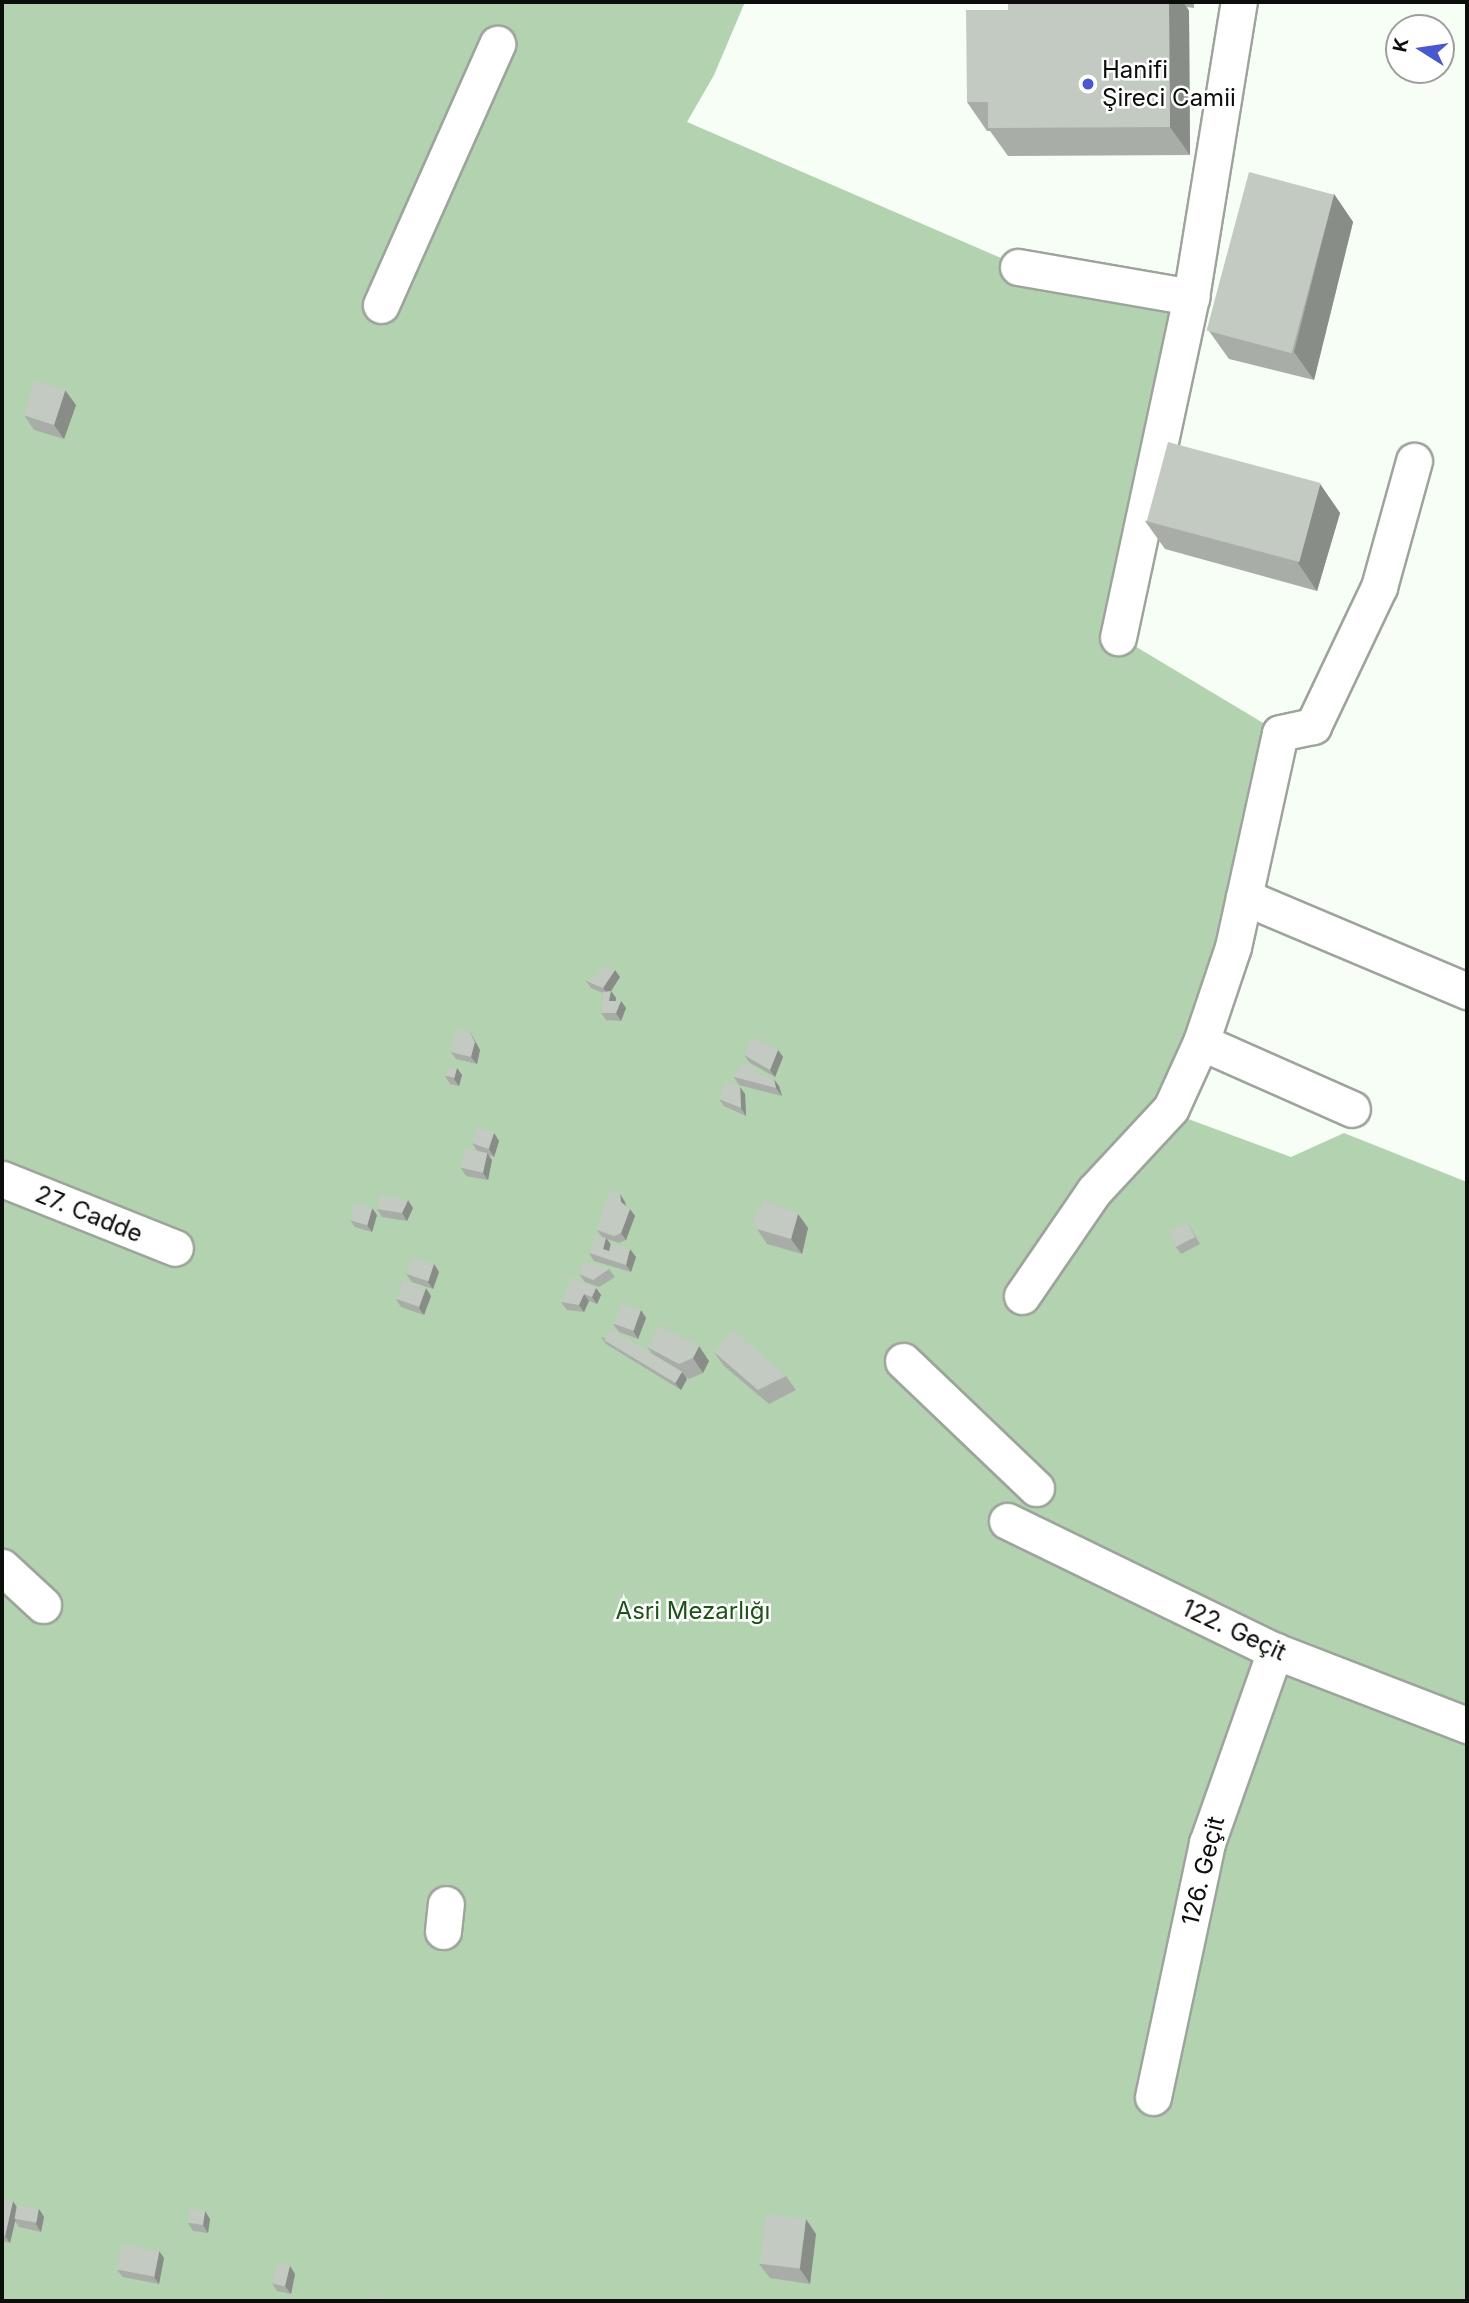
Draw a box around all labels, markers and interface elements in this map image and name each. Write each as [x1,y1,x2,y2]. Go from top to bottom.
north arrow [1385,14,1455,84]
text: K [1388,36,1414,54]
place label: Hanifi Şireci Camii [1102,56,1236,112]
marker: Hanifi Şireci Camii [1080,76,1096,92]
street label: 27. Cadde [31,1179,147,1249]
street label: 122. Geçit [1177,1593,1291,1667]
park label: Asri Mezarlığı [616,1597,770,1625]
street label: 126. Geçit [1176,1813,1230,1929]

